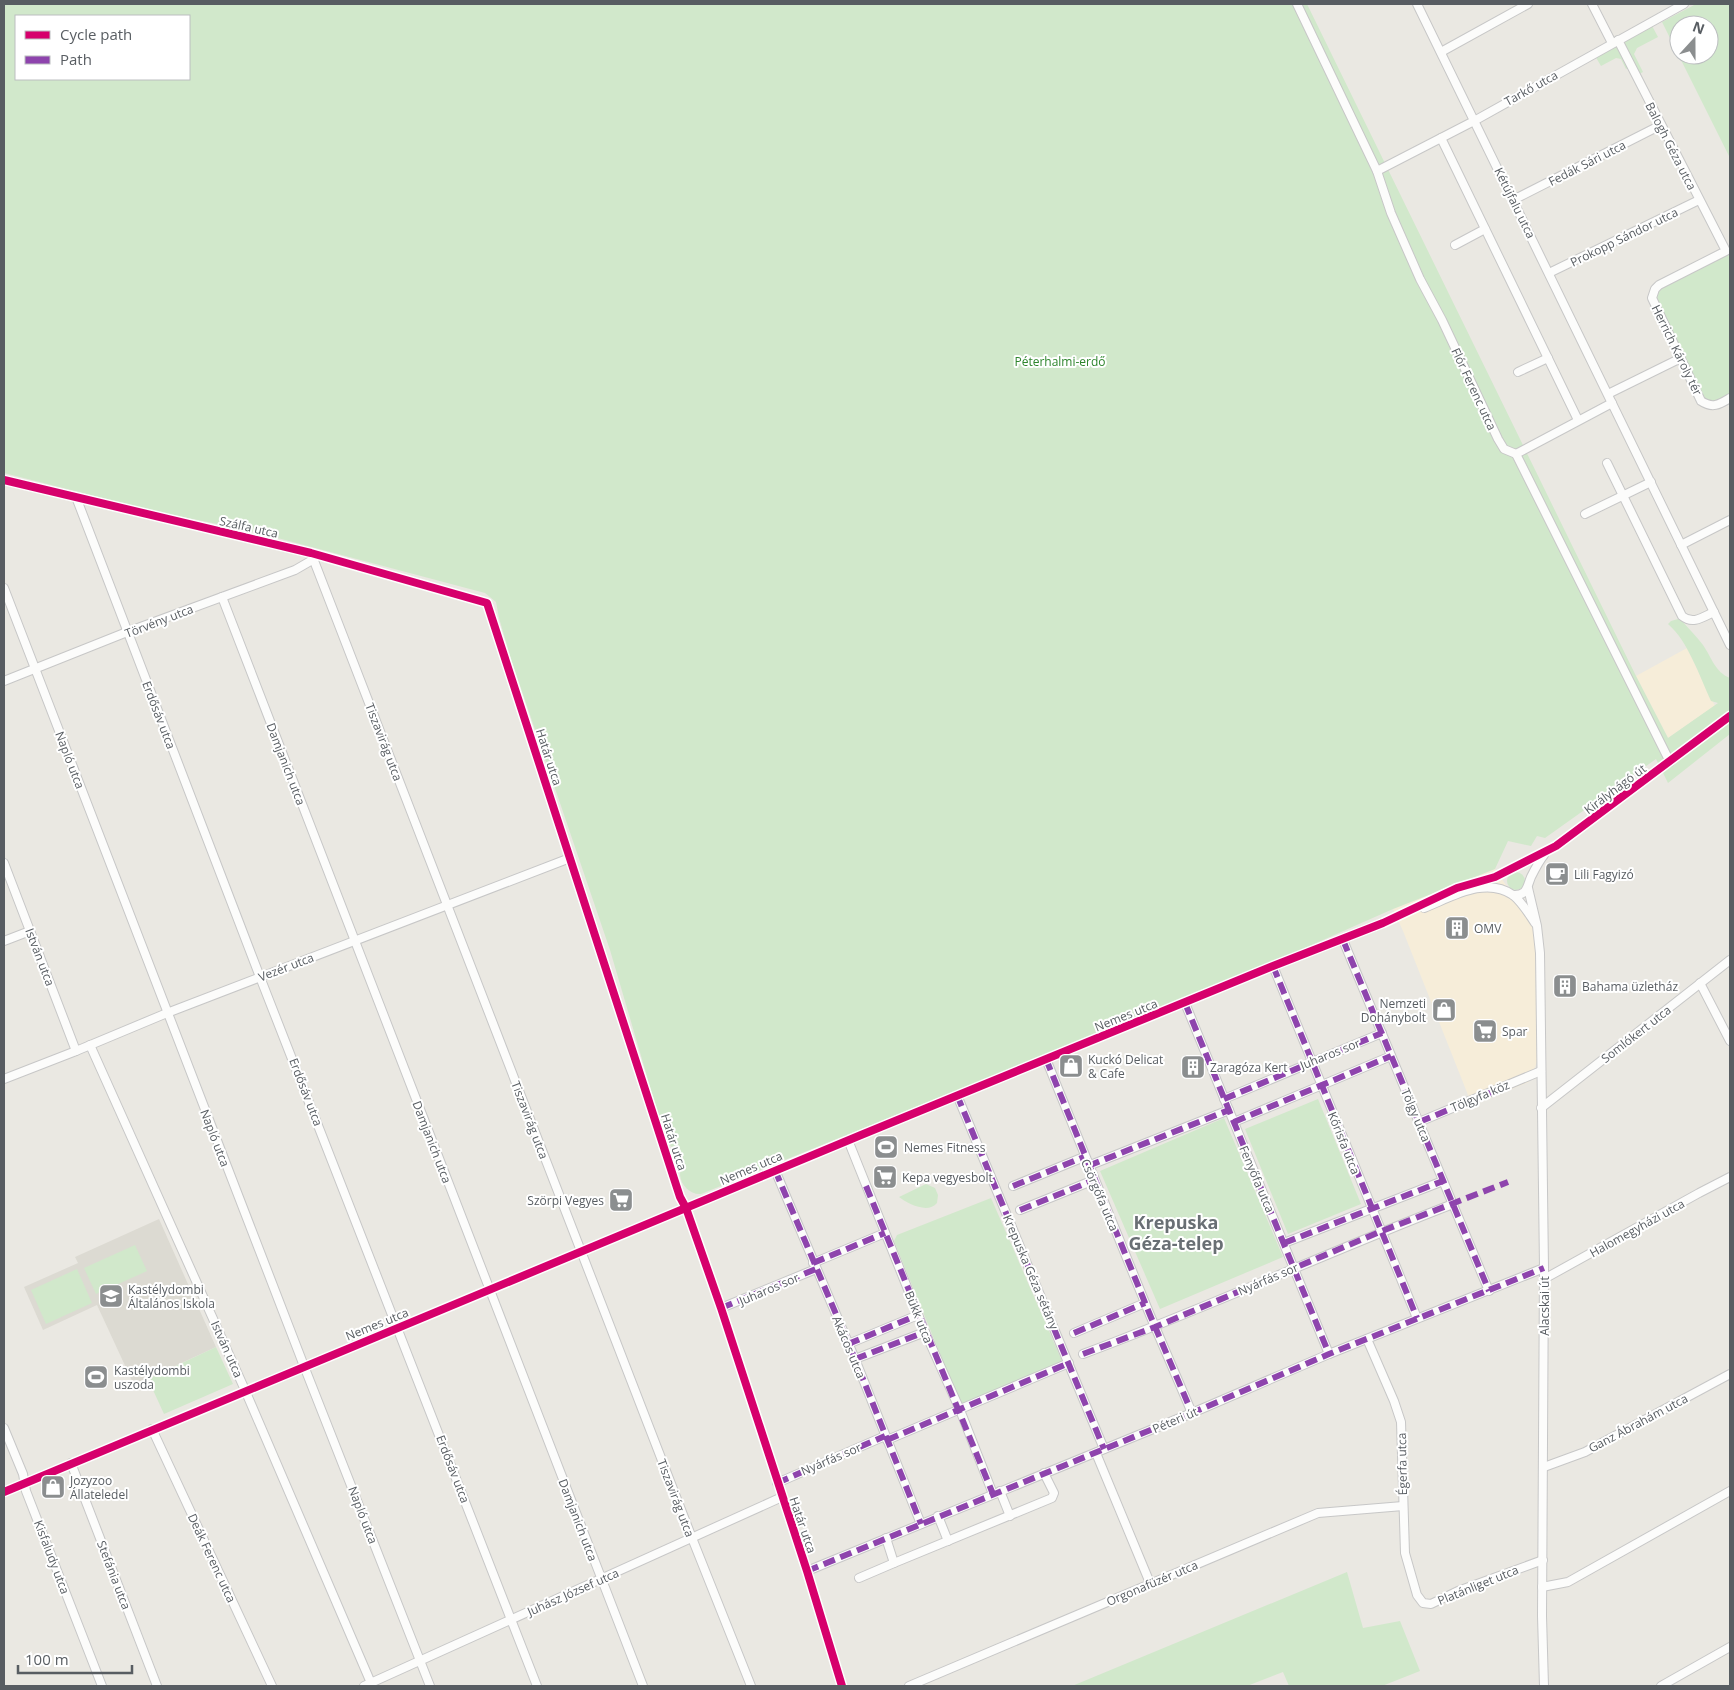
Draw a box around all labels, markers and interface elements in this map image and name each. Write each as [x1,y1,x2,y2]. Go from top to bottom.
legend [15,15,190,80]
north arrow [1669,15,1719,65]
text: N [1690,16,1708,38]
text: Cycle path [60,24,132,44]
text: Path [60,49,92,69]
street label: Tarkő utca [1501,66,1561,110]
street label: Balogh Géza utca [1642,99,1700,193]
street label: Fedák Sári utca [1545,136,1629,190]
street label: Kétújfalu utca [1490,165,1540,241]
street label: Prokopp Sándor utca [1567,204,1681,270]
street label: Herrich Károly tér [1648,302,1706,398]
street label: Flór Ferenc utca [1447,345,1501,433]
park label: Péterhalmi-erdő [1014,353,1106,370]
street label: Szálfa utca [218,512,280,542]
street label: Törvény utca [122,600,196,642]
street label: Erdősáv utca [138,678,180,752]
street label: Tiszavirág utca [361,701,407,783]
street label: Damjanich utca [263,720,309,808]
street label: Határ utca [532,727,566,787]
street label: Napló utca [51,729,89,791]
street label: Királyhágó út [1581,760,1649,818]
cafe icon: Lili Fagyizó [1544,861,1570,887]
place label: Lili Fagyizó [1574,866,1634,883]
building icon: OMV [1444,915,1470,941]
place label: OMV [1474,920,1502,937]
street label: István utca [21,926,59,988]
street label: Vezér utca [256,949,316,985]
building icon: Bahama üzletház [1552,973,1578,999]
place label: Bahama üzletház [1582,978,1678,995]
street label: Nemes utca [1092,995,1160,1035]
place label: Nemzeti Dohánybolt [1361,995,1426,1026]
shop icon: Nemzeti Dohánybolt [1431,997,1457,1023]
street label: Somlókert utca [1597,1001,1675,1067]
supermarket icon: Spar [1472,1018,1498,1044]
place label: Spar [1502,1023,1528,1040]
street label: Juharos sor [1296,1034,1363,1074]
place label: Kuckó Delicat & Cafe [1088,1051,1163,1082]
shop icon: Kuckó Delicat & Cafe [1058,1053,1084,1079]
building icon: Zaragóza Kert [1180,1054,1206,1080]
street label: Erdősáv utca [285,1055,327,1129]
place label: Zaragóza Kert [1210,1059,1288,1076]
street label: Tölgyfa köz [1448,1076,1512,1116]
street label: Tiszavirág utca [507,1079,553,1161]
street label: Tölgy utca [1397,1086,1435,1144]
street label: Damjanich utca [409,1098,455,1186]
street label: Napló utca [196,1107,234,1169]
street label: Kőrisfa utca [1324,1109,1364,1177]
street label: Határ utca [657,1112,691,1172]
sports icon: Nemes Fitness [873,1134,899,1160]
place label: Nemes Fitness [904,1139,986,1156]
street label: Fenyőfa utca [1235,1143,1279,1215]
street label: Nemes utca [717,1147,785,1189]
street label: Csörgőfa utca [1077,1156,1123,1234]
supermarket icon: Kepa vegyesbolt [872,1164,898,1190]
place label: Kepa vegyesbolt [902,1169,993,1186]
supermarket icon: Szörpi Vegyes [608,1187,634,1213]
place label: Szörpi Vegyes [527,1192,604,1209]
street label: Halomegyházi utca [1587,1195,1687,1261]
district label: Krepuska Géza-telep [1128,1210,1224,1255]
street label: Krepuska Géza sétány [999,1212,1063,1333]
street label: Nyárfás sor [1235,1259,1301,1299]
street label: Juharos sor [736,1269,802,1310]
street label: Alacskai út [1536,1276,1553,1336]
place label: Kastélydombi Általános Iskola [128,1281,215,1312]
school or university icon: Kastélydombi Általános Iskola [98,1283,124,1309]
street label: Bükk utca [901,1288,937,1346]
street label: Nemes utca [343,1304,411,1344]
street label: Akácos utca [828,1313,870,1381]
street label: István utca [207,1318,247,1380]
place label: Kastélydombi uszoda [114,1362,190,1393]
sports icon: Kastélydombi uszoda [83,1364,109,1390]
street label: Ganz Ábrahám utca [1585,1390,1691,1456]
street label: Péteri út [1150,1403,1200,1437]
street label: Erdősáv utca [432,1432,474,1506]
street label: Égerfa utca [1393,1433,1411,1495]
street label: Nyárfás sor [798,1439,864,1479]
street label: Tiszavirág utca [653,1457,699,1539]
place label: Jozyzoo Állateledel [69,1472,128,1503]
shop icon: Jozyzoo Állateledel [40,1474,66,1500]
street label: Damjanich utca [555,1476,601,1564]
street label: Napló utca [344,1484,382,1546]
street label: Határ utca [785,1495,821,1555]
street label: Deák Ferenc utca [184,1511,240,1605]
street label: Kisfaludy utca [30,1518,74,1596]
street label: Stefánia utca [93,1538,135,1612]
street label: Orgonafüzér utca [1104,1556,1200,1610]
street label: Platánliget utca [1435,1561,1521,1609]
street label: Juhász József utca [523,1564,622,1620]
scale bar [18,1642,131,1674]
text: 100 m [25,1649,69,1669]

